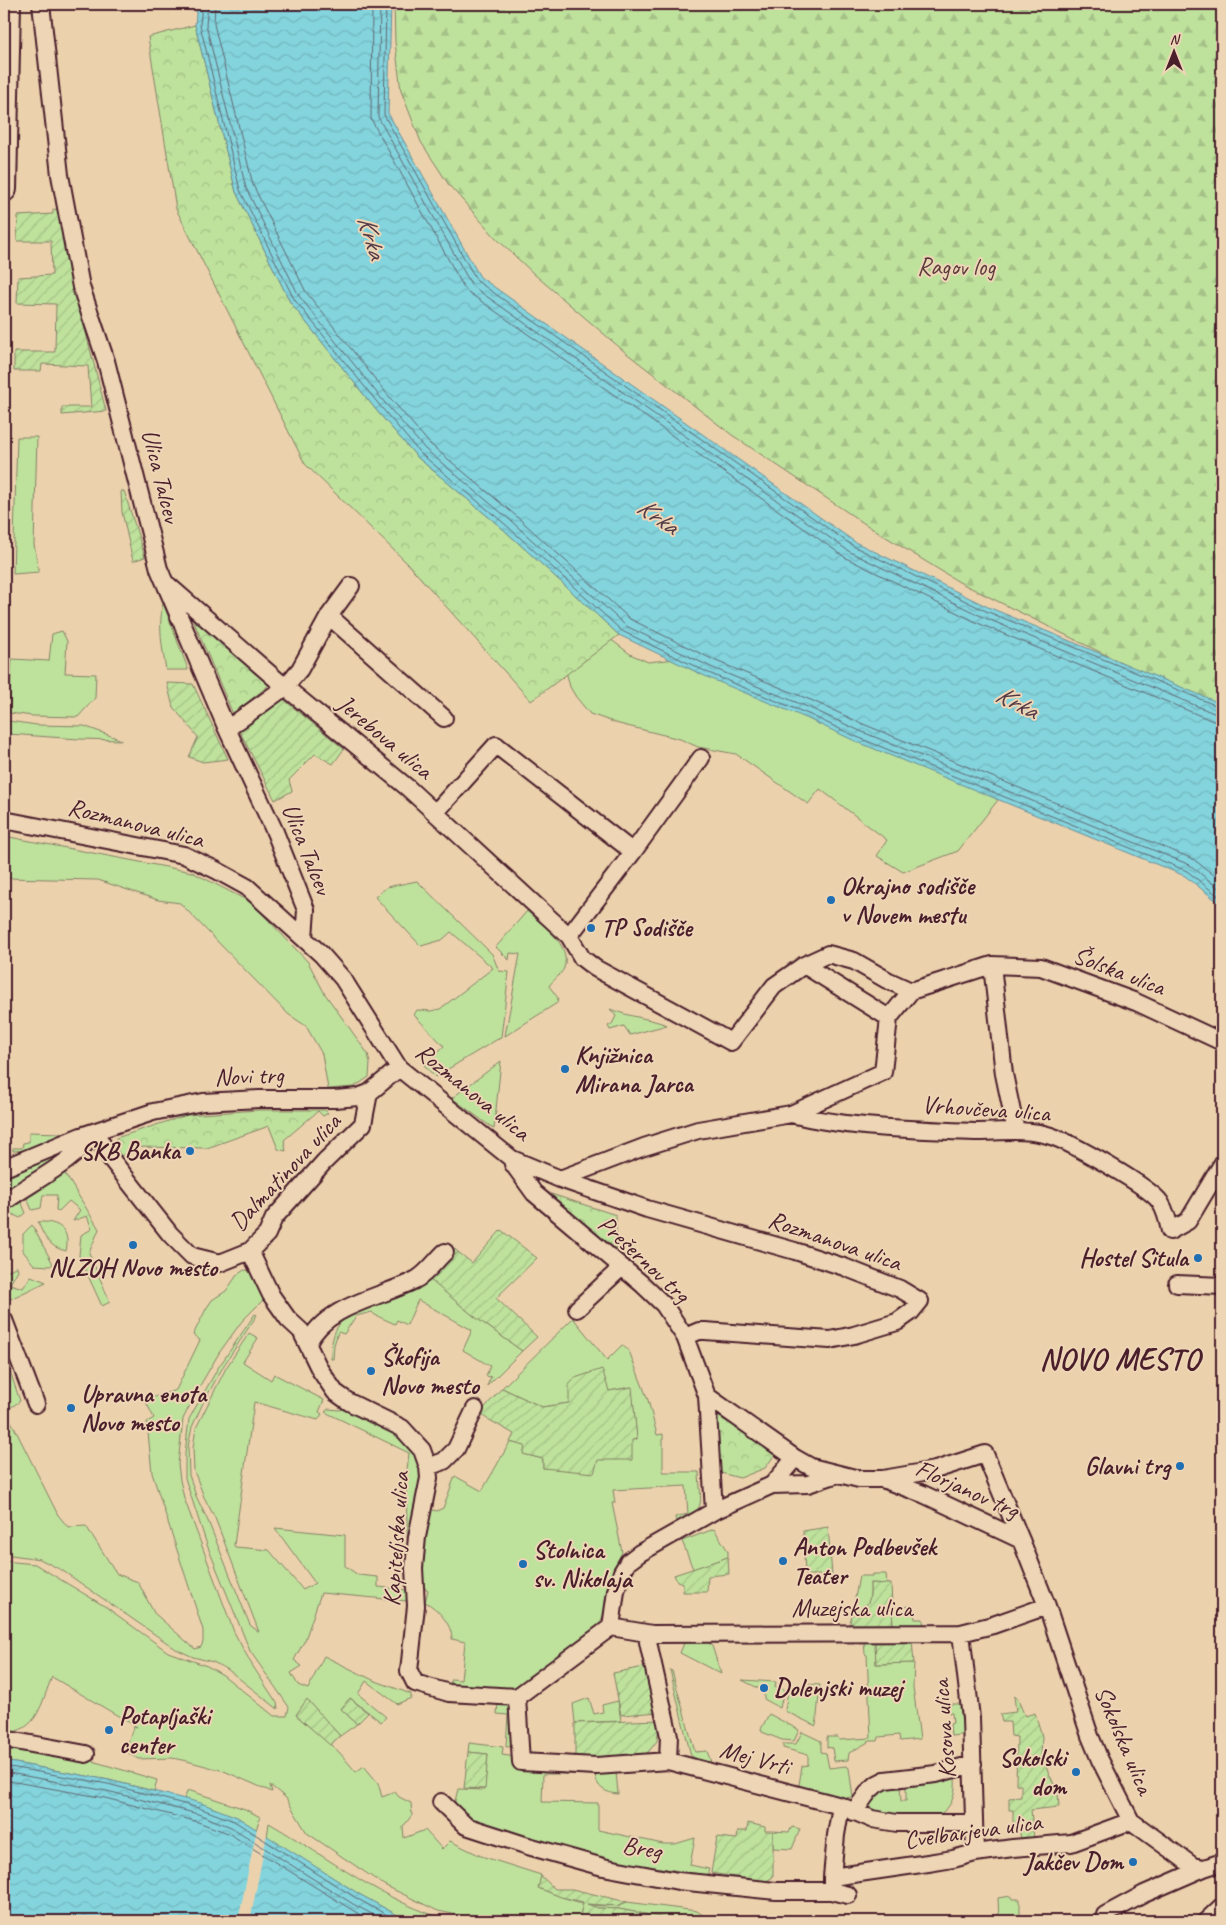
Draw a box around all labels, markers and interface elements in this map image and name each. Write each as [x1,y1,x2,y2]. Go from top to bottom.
north arrow [1148,28,1198,78]
text: N [1170,31,1181,48]
water label: Krka [350,212,395,265]
park label: Ragov log [917,251,996,283]
street label: Ulica Talcev [134,426,188,528]
water label: Krka [631,490,687,543]
water label: Krka [990,677,1046,728]
street label: Jerebova ulica [330,687,441,788]
street label: Rozmanova ulica [65,791,209,856]
street label: Ulica Talcev [274,799,340,901]
place label: Okrajno sodišče v Novem mestu [841,870,976,931]
marker: Okrajno sodišče v Novem mestu [825,894,837,906]
place label: TP Sodišče [601,912,694,944]
marker: TP Sodišče [585,922,597,934]
street label: Šolska ulica [1069,939,1171,1004]
street label: Rozmanova ulica [409,1036,539,1149]
place label: Knjižnica Mirana Jarca [575,1039,695,1100]
street label: Novi trg [214,1059,285,1093]
marker: Knjižnica Mirana Jarca [559,1063,571,1075]
street label: Vrhovčeva ulica [921,1089,1053,1130]
street label: Dalmatinova ulica [222,1105,349,1238]
place label: SKB Banka [80,1135,182,1167]
marker: SKB Banka [184,1145,196,1157]
street label: Rozmanova ulica [764,1203,908,1279]
street label: Prešernov trg [591,1208,698,1311]
marker: NLZOH Novo mesto [127,1239,139,1251]
place label: Hostel Situla [1079,1242,1190,1274]
place label: NLZOH Novo mesto [49,1252,219,1284]
marker: Hostel Situla [1192,1252,1204,1264]
district label: NOVO MESTO [1040,1340,1203,1378]
place label: Škofija Novo mesto [381,1341,481,1402]
marker: Škofija Novo mesto [365,1365,377,1377]
place label: Upravna enota Novo mesto [81,1378,208,1439]
marker: Upravna enota Novo mesto [65,1402,77,1414]
place label: Glavni trg [1085,1450,1172,1482]
street label: Florjanov trg [910,1452,1025,1527]
marker: Glavni trg [1174,1460,1186,1472]
street label: Kapiteljska ulica [375,1469,417,1607]
place label: Anton Podbevšek Teater [793,1531,939,1592]
place label: Stolnica sv. Nikolaja [533,1534,634,1595]
marker: Anton Podbevšek Teater [777,1555,789,1567]
marker: Stolnica sv. Nikolaja [517,1558,529,1570]
street label: Muzejska ulica [792,1592,915,1624]
place label: Dolenjski muzej [774,1672,906,1704]
street label: Kosova ulica [924,1676,963,1780]
street label: Sokolska ulica [1087,1681,1162,1802]
marker: Dolenjski muzej [758,1682,770,1694]
place label: Potapljaški center [119,1700,213,1761]
marker: Potapljaški center [103,1724,115,1736]
street label: Mej Vrti [716,1733,797,1784]
place label: Sokolski dom [999,1742,1069,1803]
marker: Sokolski dom [1070,1766,1082,1778]
street label: Cvelbarjeva ulica [902,1805,1046,1856]
street label: Breg [620,1829,666,1868]
place label: Jakčev Dom [1022,1846,1125,1878]
marker: Jakčev Dom [1127,1856,1139,1868]

